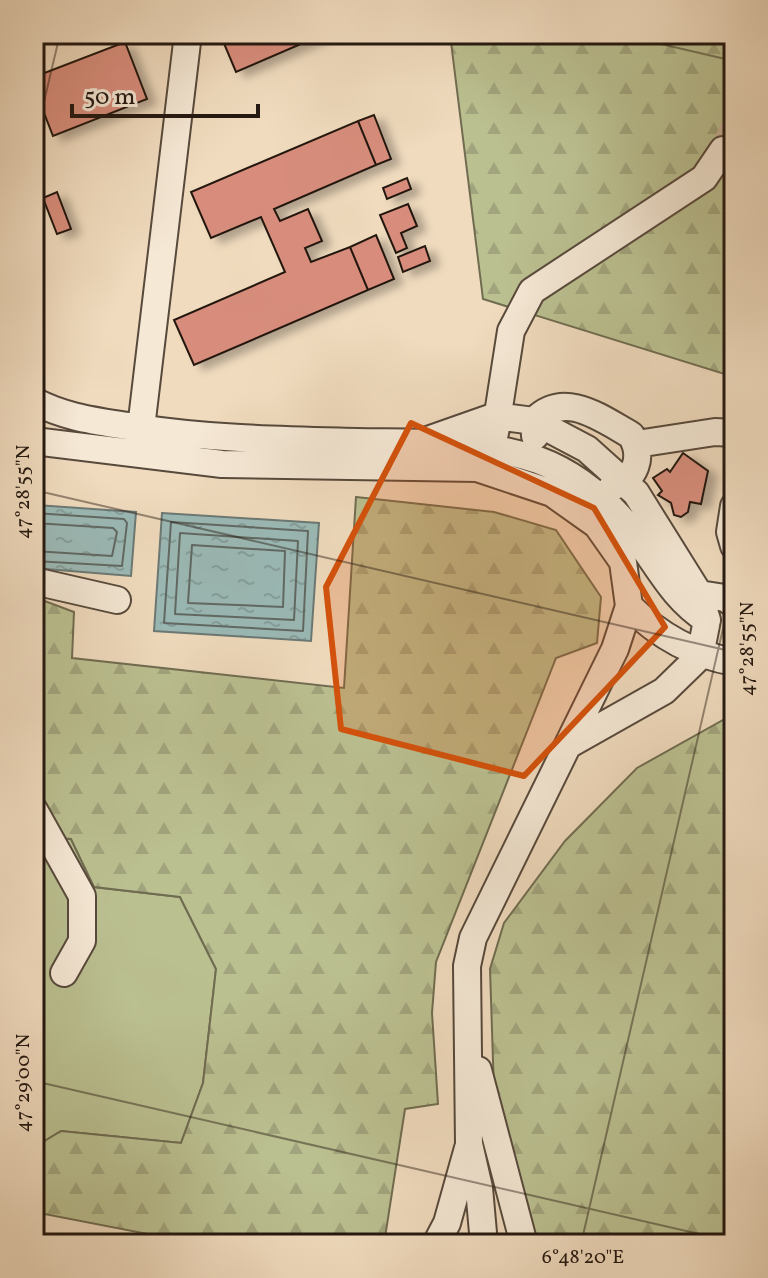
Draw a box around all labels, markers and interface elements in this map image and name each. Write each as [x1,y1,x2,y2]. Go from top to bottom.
scale bar [72,68,258,118]
text: 50 m [84,81,136,115]
text: 47°28'55"N [10,444,38,539]
text: 47°28'55"N [734,601,762,696]
text: 47°29'00"N [10,1033,38,1132]
text: 6°48'20"E [542,1244,624,1272]

